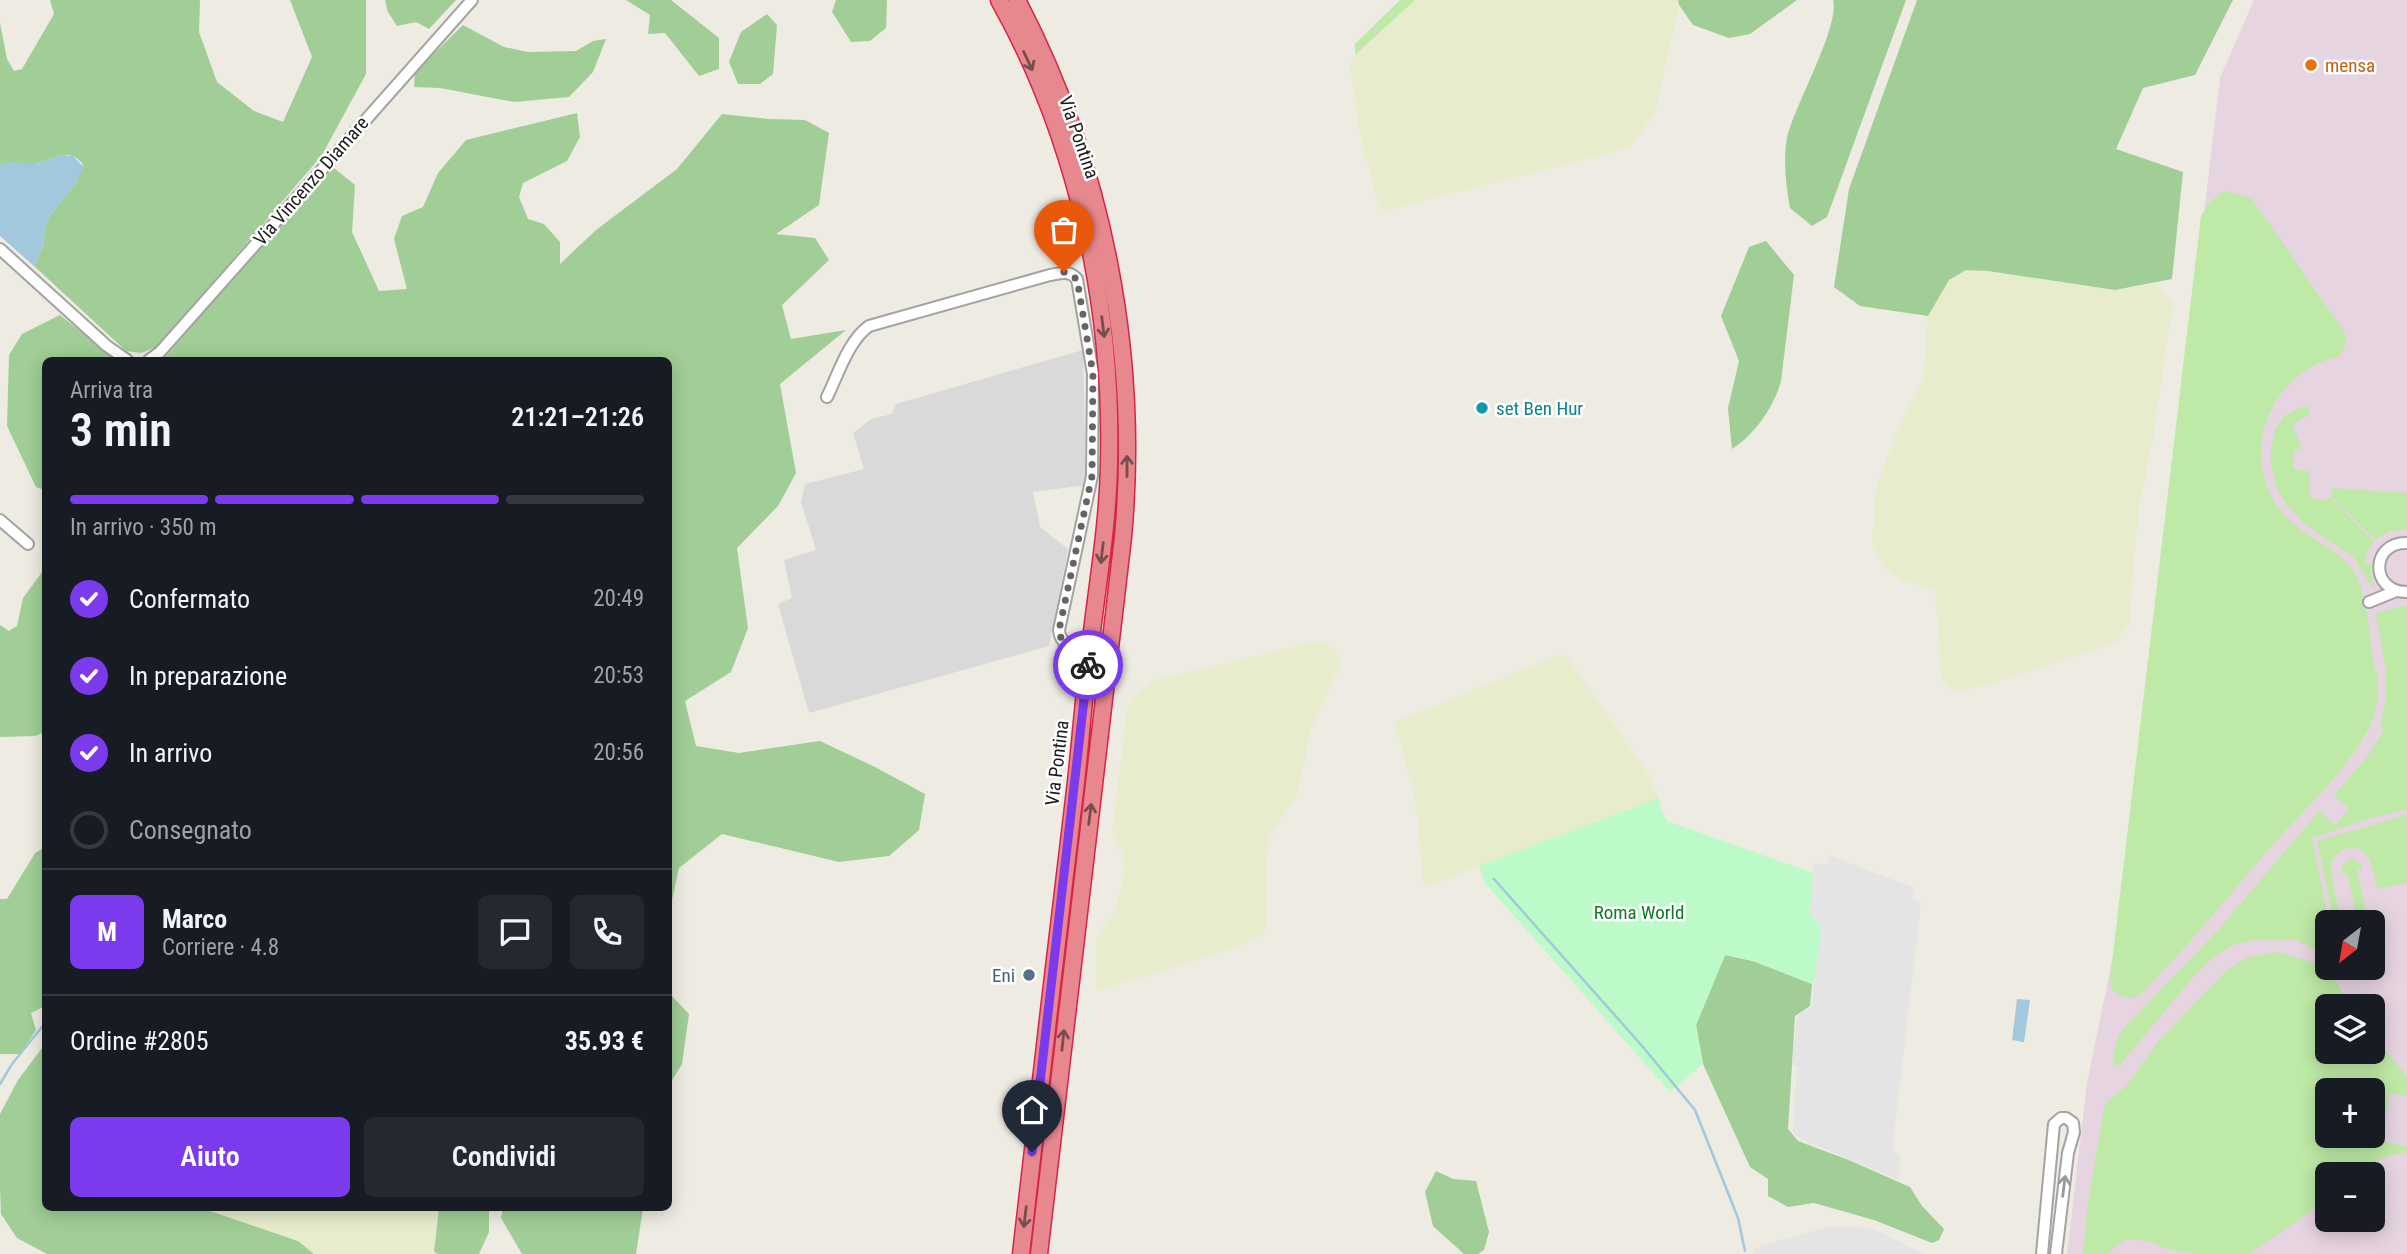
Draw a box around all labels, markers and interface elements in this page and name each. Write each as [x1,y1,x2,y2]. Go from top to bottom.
one-way arrow [1022,50,1035,72]
place label: mensa [2325,54,2375,77]
marker: mensa [2303,57,2319,73]
street label: Via Pontina [1054,93,1104,181]
street label: Via Vincenzo Diamare [249,112,373,250]
pin [1034,200,1094,272]
icon: bag [1045,211,1083,249]
one-way arrow [1096,315,1109,337]
text: Arriva tra [70,377,153,404]
place label: set Ben Hur [1496,397,1583,420]
marker: set Ben Hur [1474,400,1490,416]
text: 21:21–21:26 [511,402,644,432]
text: 3 min [70,403,172,457]
one-way arrow [1120,455,1134,478]
text: In arrivo · 350 m [70,514,217,541]
one-way arrow [1096,542,1109,564]
icon: check [70,580,108,618]
text: Confermato [129,584,250,614]
text: 20:49 [593,585,644,612]
courier [1053,630,1123,700]
icon: bike [1069,646,1107,684]
icon: check [70,657,108,695]
text: In preparazione [129,661,287,691]
text: 20:53 [593,662,644,689]
street label: Via Pontina [1040,719,1074,807]
icon: check [70,734,108,772]
text: In arrivo [129,738,212,768]
text: 20:56 [593,739,644,766]
one-way arrow [1084,803,1097,826]
text: Consegnato [129,815,252,845]
button: chat [478,895,552,969]
button: phone [570,895,644,969]
park label: Roma World [1594,901,1684,924]
text: Marco [162,904,227,934]
north arrow [2315,910,2385,980]
map controls [2315,910,2385,1232]
text: M [97,917,117,947]
text: Corriere · 4.8 [162,934,279,961]
place label: Eni [992,964,1015,987]
marker: Eni [1021,967,1037,983]
button: layers [2315,994,2385,1064]
text: Ordine #2805 [70,1026,209,1056]
text: 35.93 € [565,1026,644,1056]
one-way arrow [1057,1029,1070,1052]
button: + [2315,1078,2385,1148]
pin [1002,1080,1062,1152]
icon: home [1013,1091,1051,1129]
button: Aiuto [70,1117,350,1197]
button: Condividi [364,1117,644,1197]
button: − [2315,1162,2385,1232]
one-way arrow [2057,1175,2070,1198]
one-way arrow [1018,1205,1031,1228]

